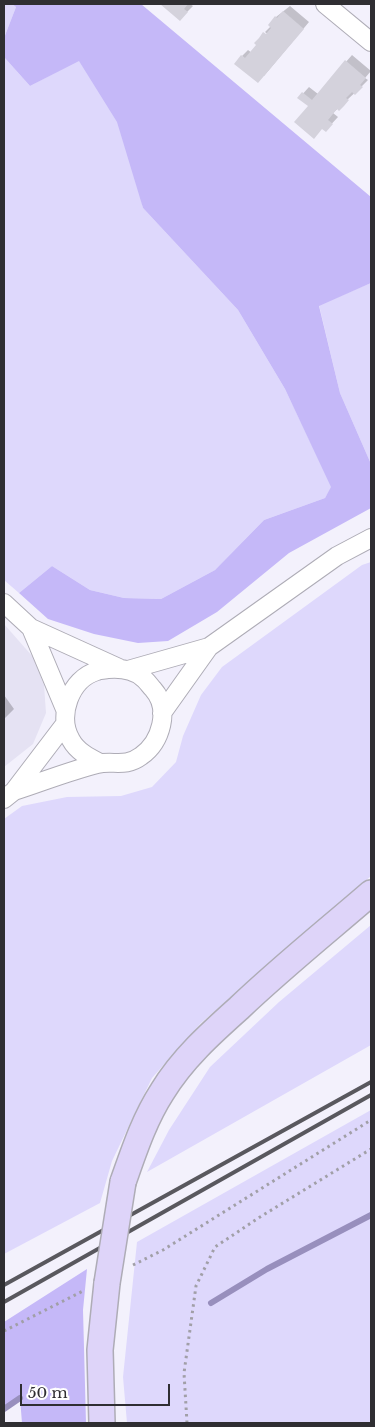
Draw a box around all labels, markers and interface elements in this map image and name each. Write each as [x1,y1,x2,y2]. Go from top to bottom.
scale bar [22,1374,172,1406]
text: 50 m [28,1383,68,1402]

